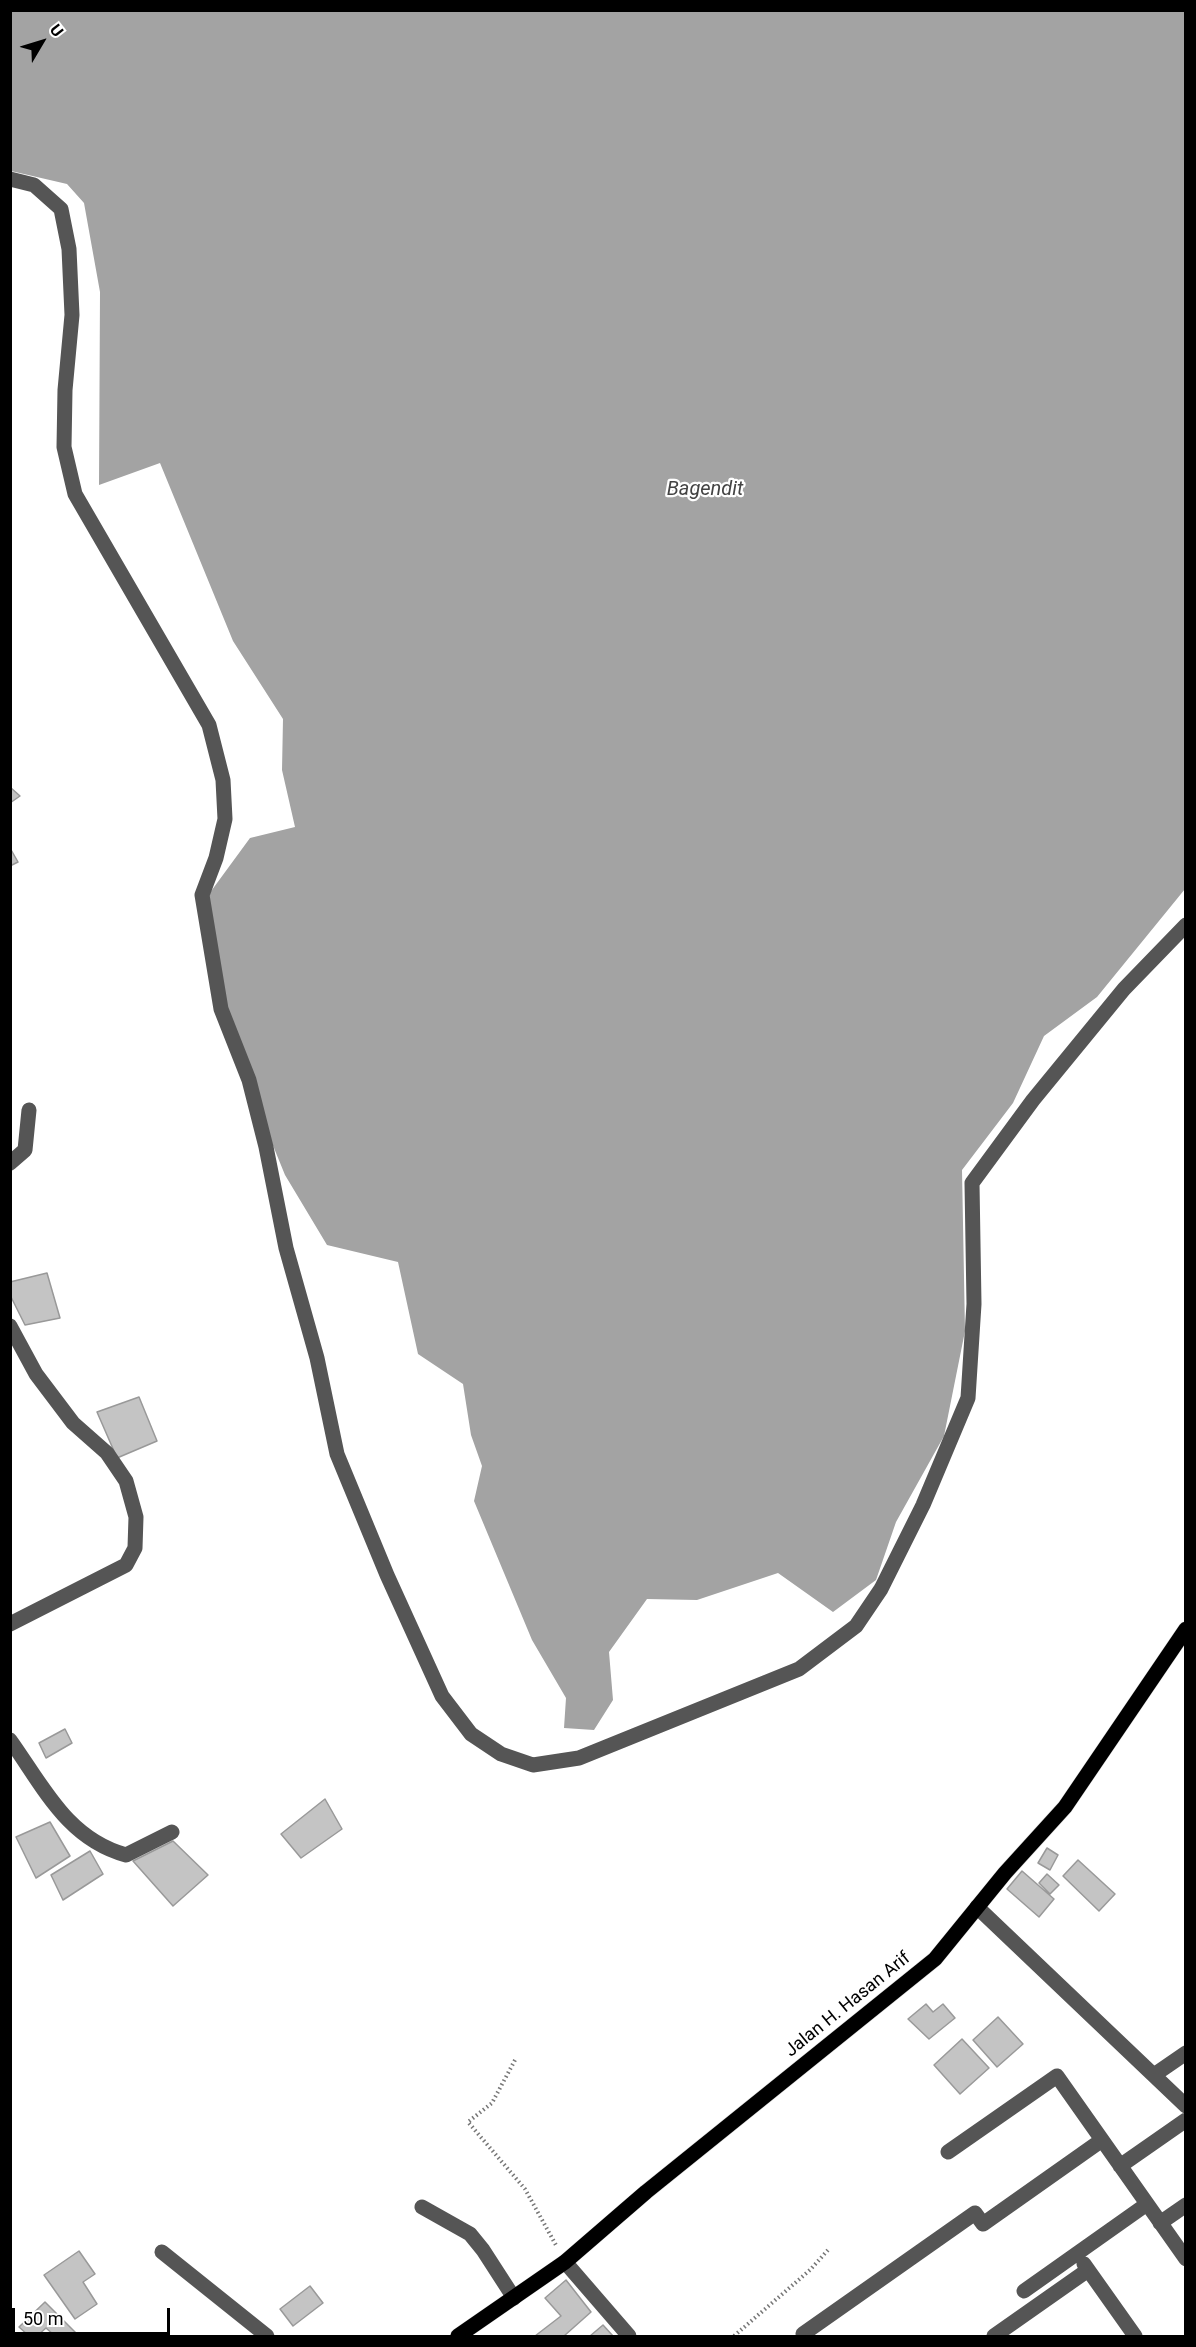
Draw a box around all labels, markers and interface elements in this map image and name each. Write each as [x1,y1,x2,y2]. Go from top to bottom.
north arrow [12,12,72,72]
text: U [46,21,67,41]
water label: Bagendit [667,478,743,502]
street label: Jalan H. Hasan Arif [781,1948,915,2062]
scale bar [15,2296,172,2334]
text: 50 m [23,2308,63,2329]

